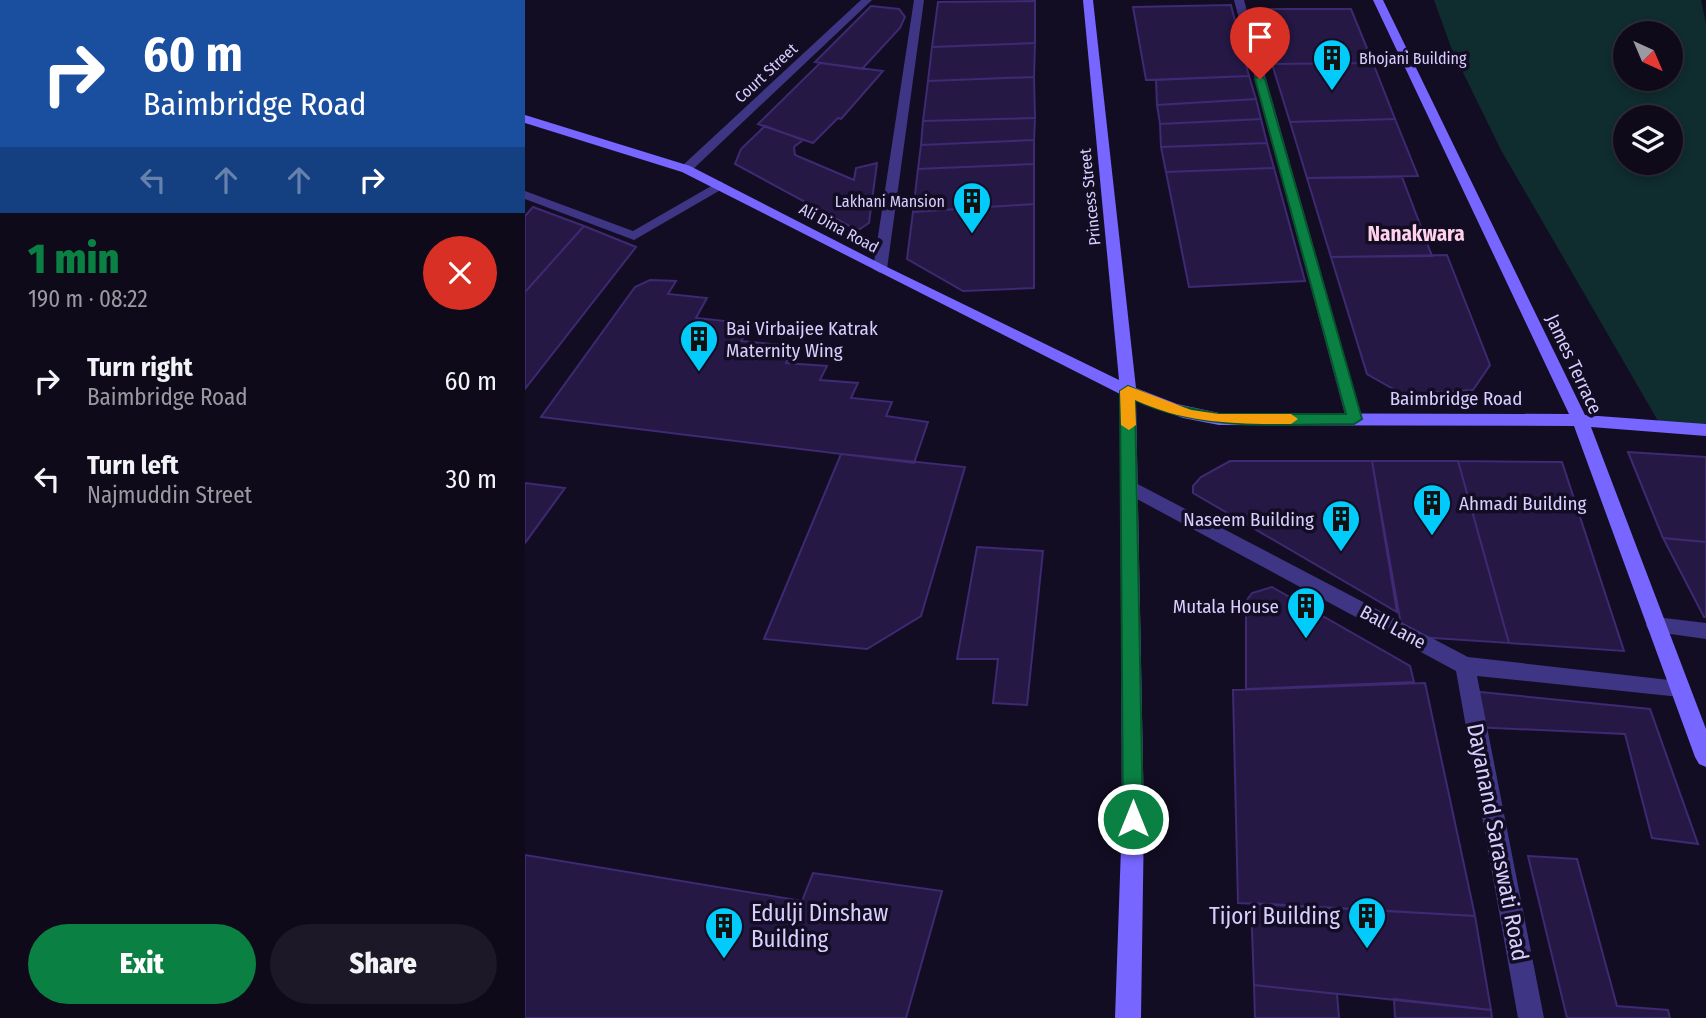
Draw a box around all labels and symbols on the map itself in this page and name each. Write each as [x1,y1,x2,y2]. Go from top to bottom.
pin [1230,7,1290,79]
north arrow [1613,21,1683,91]
building icon: Bhojani Building [1311,37,1353,92]
street label: Court Street [731,39,802,107]
place label: Bhojani Building [1359,49,1467,68]
street label: Princess Street [1075,147,1105,246]
building icon: Lakhani Mansion [951,180,993,235]
place label: Lakhani Mansion [835,192,945,211]
street label: Ali Dina Road [796,199,882,257]
district label: Nanakwara [1367,221,1465,247]
street label: James Terrace [1541,310,1607,418]
place label: Bai Virbaijee Katrak Maternity Wing [726,317,878,362]
building icon: Bai Virbaijee Katrak Maternity Wing [678,318,720,373]
street label: Baimbridge Road [1390,387,1522,410]
building icon: Ahmadi Building [1411,482,1453,537]
place label: Ahmadi Building [1459,492,1586,515]
building icon: Naseem Building [1320,498,1362,553]
place label: Naseem Building [1183,508,1314,531]
building icon: Mutala House [1285,585,1327,640]
place label: Mutala House [1173,595,1279,618]
street label: Ball Lane [1356,600,1430,654]
street label: Dayanand Saraswati Road [1461,721,1535,963]
position arrow [1096,782,1170,856]
building icon: Tijori Building [1346,895,1388,950]
place label: Edulji Dinshaw Building [751,899,888,953]
place label: Tijori Building [1209,902,1340,930]
building icon: Edulji Dinshaw Building [703,905,745,960]

